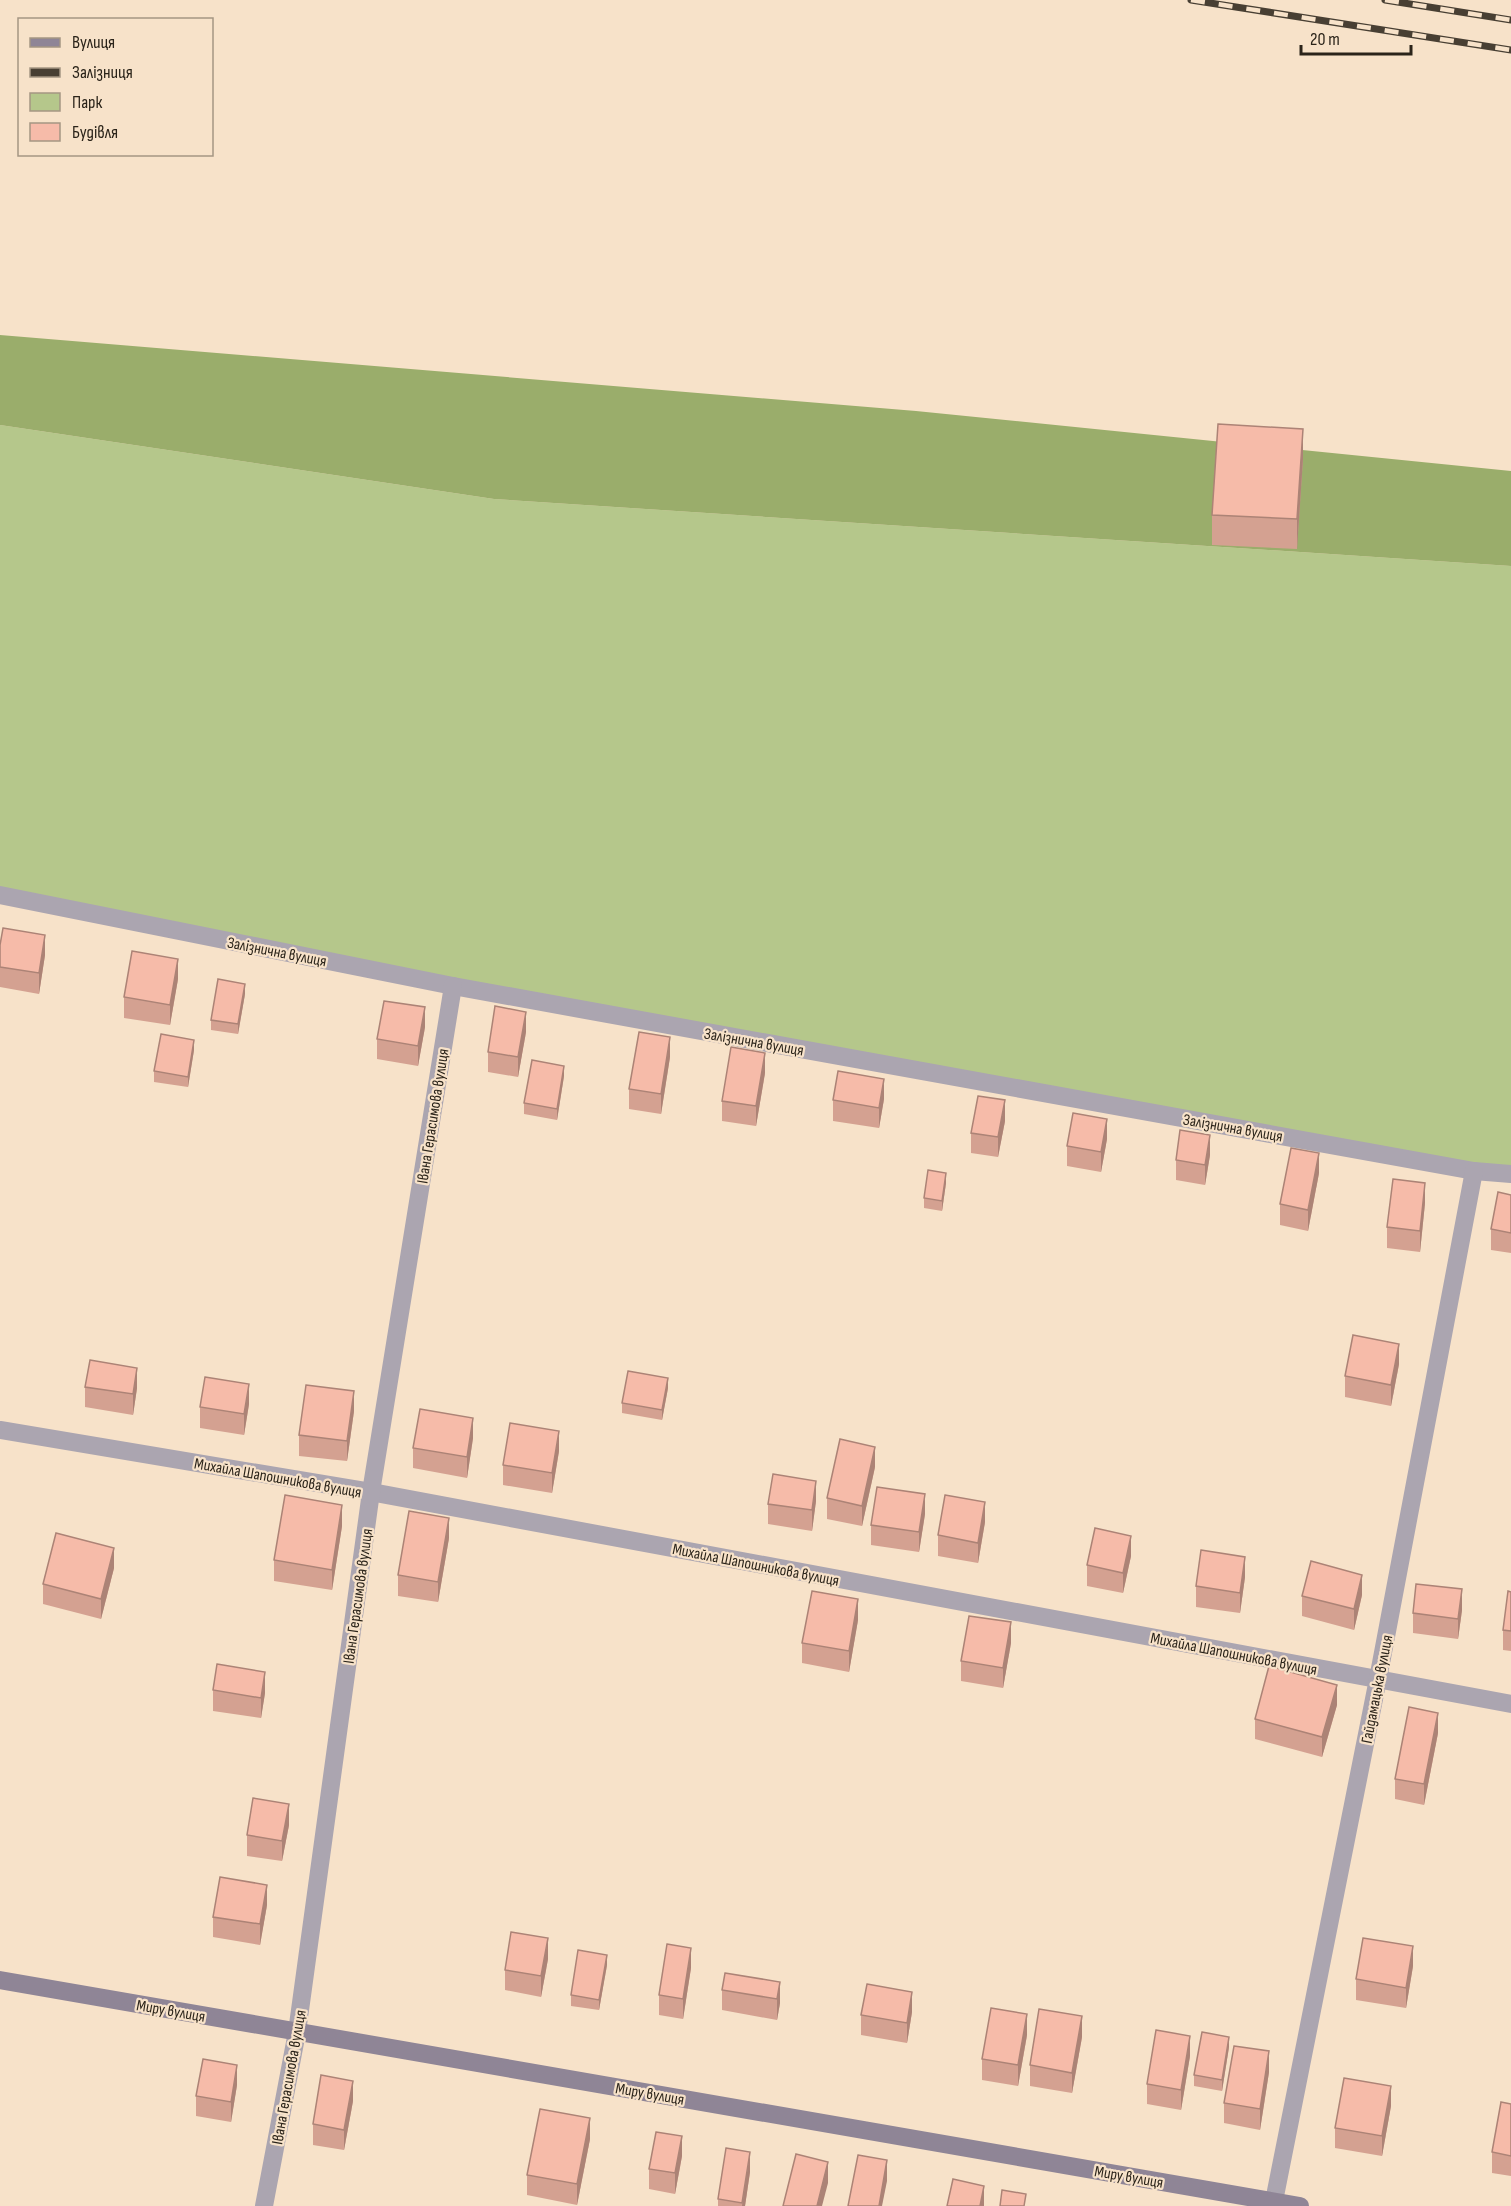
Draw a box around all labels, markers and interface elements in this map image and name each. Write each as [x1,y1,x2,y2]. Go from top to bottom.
legend [18,18,213,156]
scale bar [1301,18,1410,56]
text: 20 m [1310,29,1340,50]
text: Вулиця [72,32,115,53]
text: Залізниця [72,62,133,83]
text: Парк [72,92,103,113]
text: Будівля [72,122,118,143]
street label: Залізнична вулиця [225,934,328,971]
street label: Залізнична вулиця [702,1024,805,1061]
street label: Івана Герасимова вулиця [413,1047,454,1185]
street label: Залізнична вулиця [1181,1110,1284,1147]
street label: Михайла Шапошникова вулиця [193,1454,363,1503]
street label: Івана Герасимова вулиця [340,1527,377,1665]
street label: Михайла Шапошникова вулиця [671,1540,841,1591]
street label: Михайла Шапошникова вулиця [1149,1629,1319,1680]
street label: Гайдамацька вулиця [1358,1633,1397,1745]
street label: Миру вулиця [135,1996,207,2027]
street label: Івана Герасимова вулиця [268,2008,311,2146]
street label: Миру вулиця [614,2079,686,2110]
street label: Миру вулиця [1093,2162,1165,2193]

